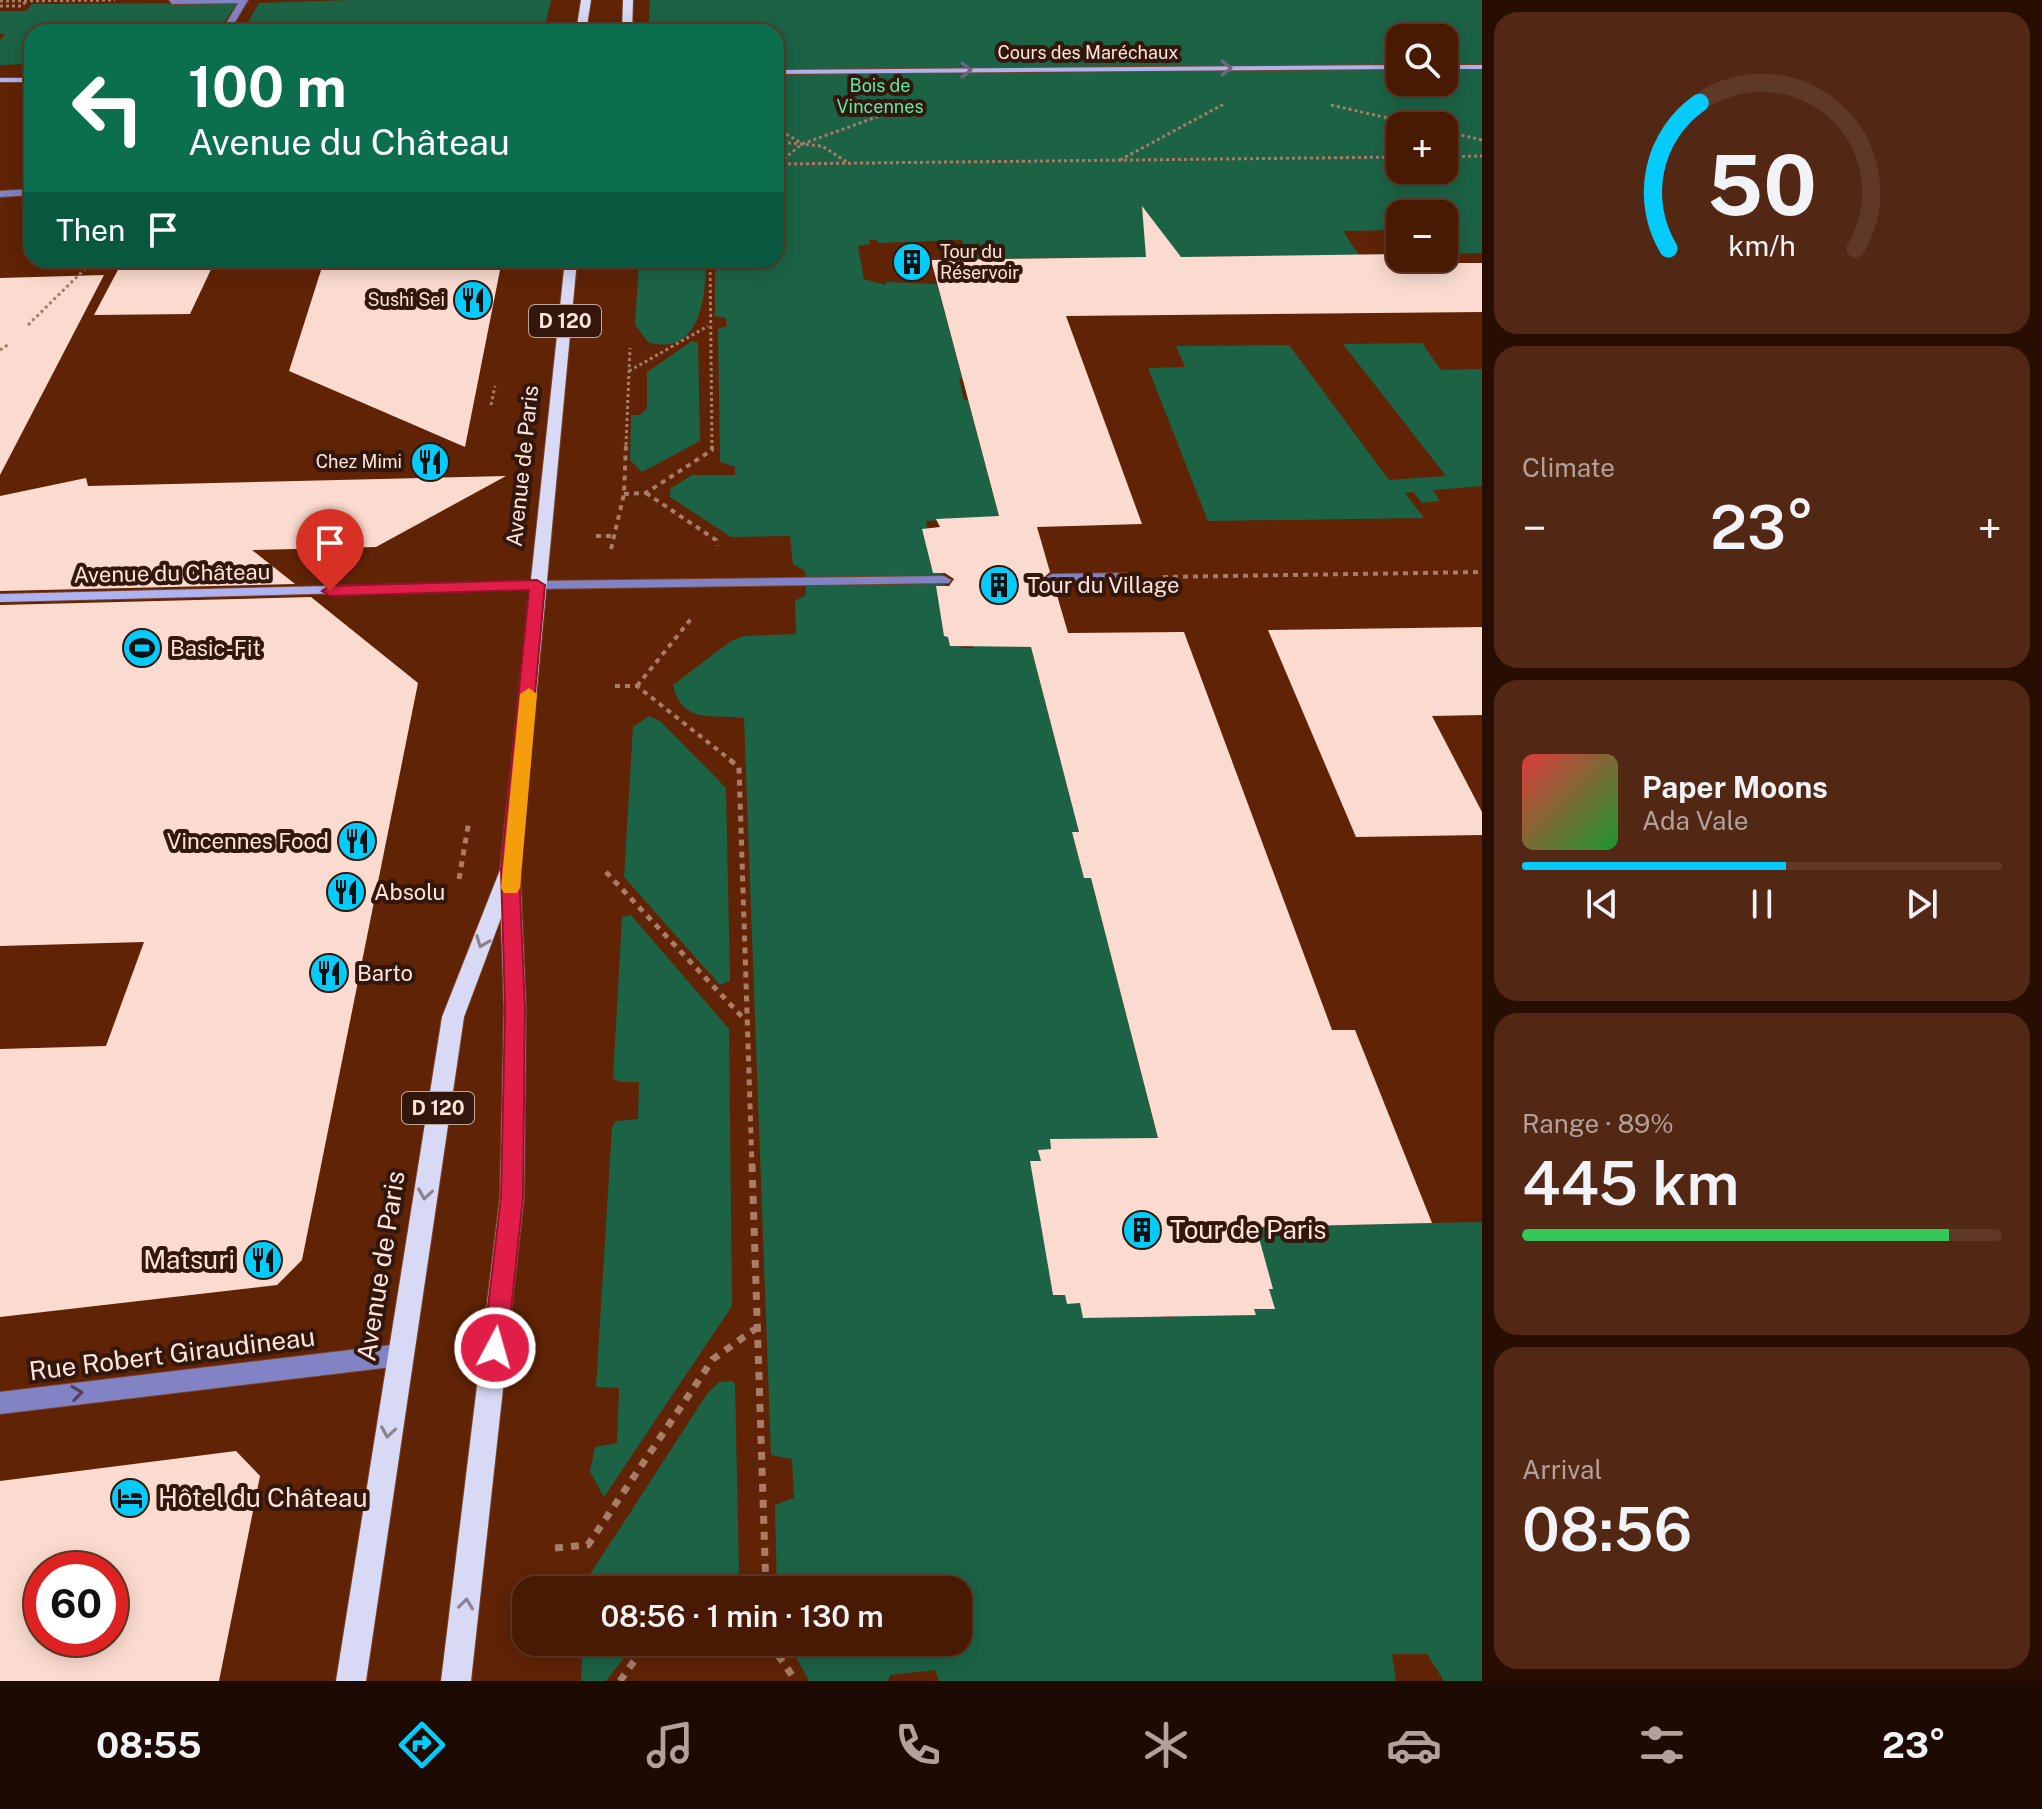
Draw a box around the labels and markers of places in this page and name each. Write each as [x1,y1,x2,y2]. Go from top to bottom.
building icon: Tour du Réservoir [891,241,933,283]
place label: Tour du Réservoir [940,241,1019,283]
restaurant icon: Sushi Sei [452,279,494,321]
place label: Sushi Sei [367,289,445,310]
restaurant icon: Chez Mimi [409,441,451,483]
place label: Chez Mimi [316,451,402,472]
pin [296,509,364,591]
building icon: Tour du Village [978,564,1020,606]
place label: Tour du Village [1027,572,1179,598]
sports icon: Basic-Fit [121,627,163,669]
place label: Basic-Fit [170,635,261,661]
restaurant icon: Vincennes Food [336,820,378,862]
place label: Vincennes Food [167,828,329,854]
restaurant icon: Absolu [325,871,367,913]
place label: Absolu [374,879,445,905]
restaurant icon: Barto [308,952,350,994]
place label: Barto [357,960,413,986]
building icon: Tour de Paris [1121,1209,1163,1251]
place label: Tour de Paris [1170,1214,1327,1245]
restaurant icon: Matsuri [242,1239,284,1281]
place label: Matsuri [143,1244,235,1275]
hotel icon: Hôtel du Château [109,1477,151,1519]
place label: Hôtel du Château [158,1482,368,1513]

